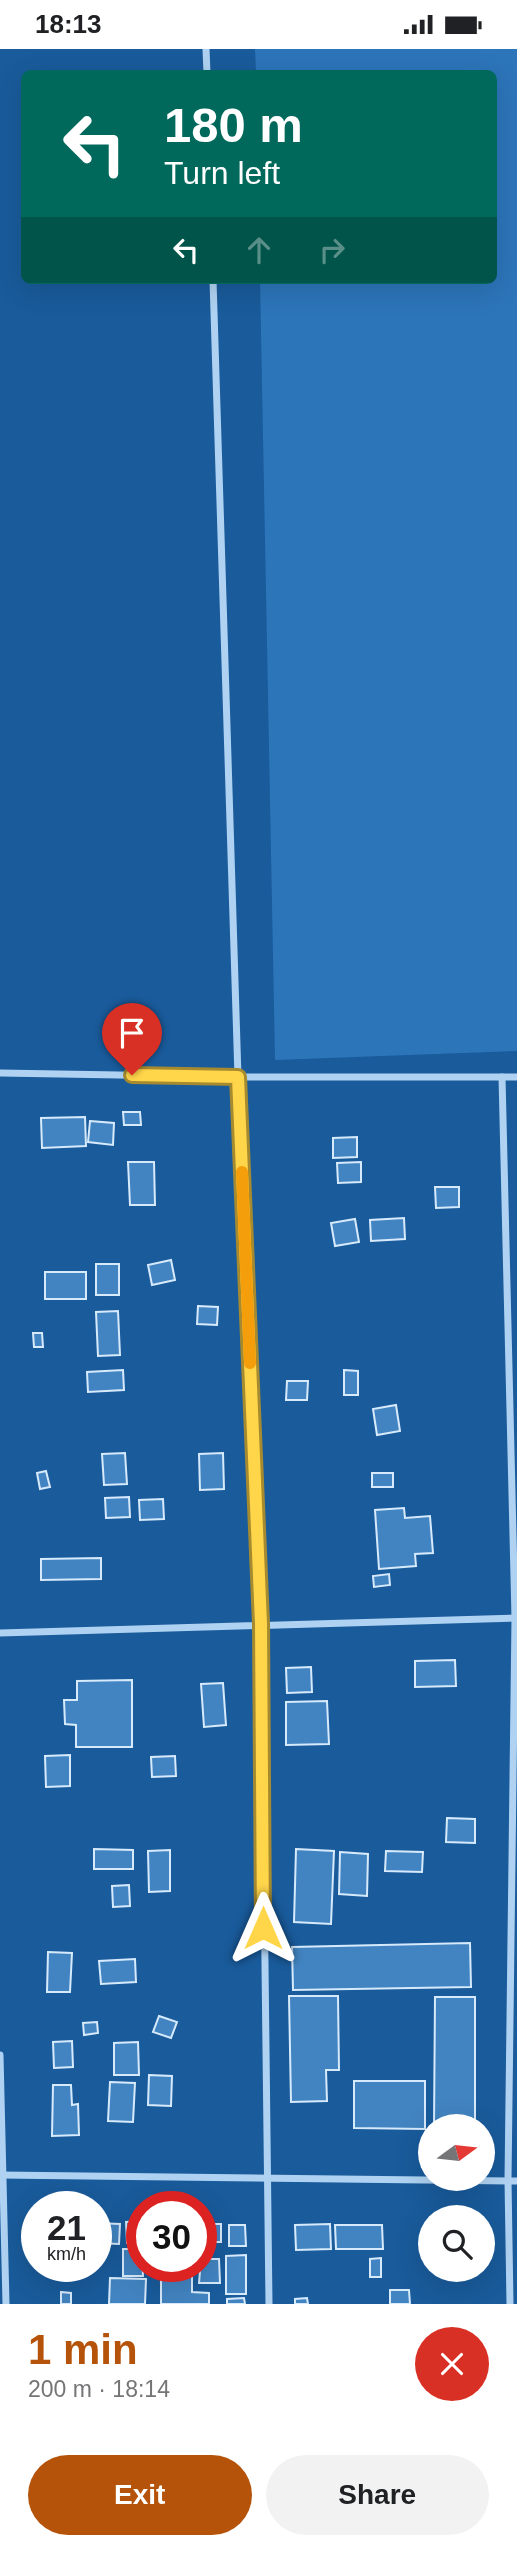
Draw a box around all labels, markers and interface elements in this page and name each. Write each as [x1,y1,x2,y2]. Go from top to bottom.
text: 18:13 [35,9,102,39]
icon: left [49,98,140,189]
text: 180 m [164,98,303,152]
text: Turn left [164,155,280,191]
icon: left [167,231,205,269]
icon: ahead [240,231,278,269]
icon: right [313,231,351,269]
pin [102,1003,162,1075]
icon: arrive [113,1014,151,1052]
position arrow [226,1891,300,1965]
north arrow [418,2114,495,2191]
map controls [418,2114,495,2282]
speed limit sign: 30 [126,2191,217,2282]
button: search [418,2205,495,2282]
text: 21 [47,2208,86,2247]
text: km/h [47,2244,86,2264]
text: 1 min [28,2326,138,2373]
button: close [415,2327,489,2401]
text: 200 m · 18:14 [28,2376,170,2402]
button: Exit [28,2455,252,2535]
button: Share [266,2455,489,2535]

